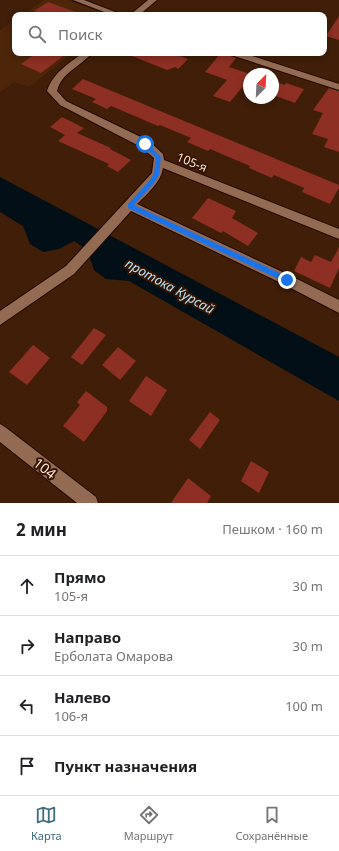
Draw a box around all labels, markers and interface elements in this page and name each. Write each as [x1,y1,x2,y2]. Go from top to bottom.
search box [12,12,327,56]
icon: search [26,23,48,45]
text: Поиск [58,24,103,44]
north arrow [243,68,279,104]
route start [136,135,154,153]
street label: 105-я [174,148,210,176]
water label: протока Курсай [122,254,218,318]
route end [278,271,296,289]
street label: 104 [30,453,60,483]
text: 2 мин [16,518,67,541]
text: Пешком · 160 m [222,520,323,538]
text: Прямо [54,567,106,587]
icon: ahead [16,575,38,597]
text: 30 m [293,577,323,595]
text: 105-я [54,587,88,605]
text: Направо [54,627,121,647]
icon: right [16,635,38,657]
text: 30 m [293,637,323,655]
text: Ерболата Омарова [54,647,173,665]
text: Налево [54,687,111,707]
icon: left [16,695,38,717]
text: 100 m [285,697,323,715]
text: 106-я [54,707,88,725]
icon: arrive [16,755,38,777]
text: Пункт назначения [54,756,197,776]
tab: Карта [31,804,62,843]
tab: Маршрут [124,804,173,843]
tab: Сохранённые [235,804,308,843]

